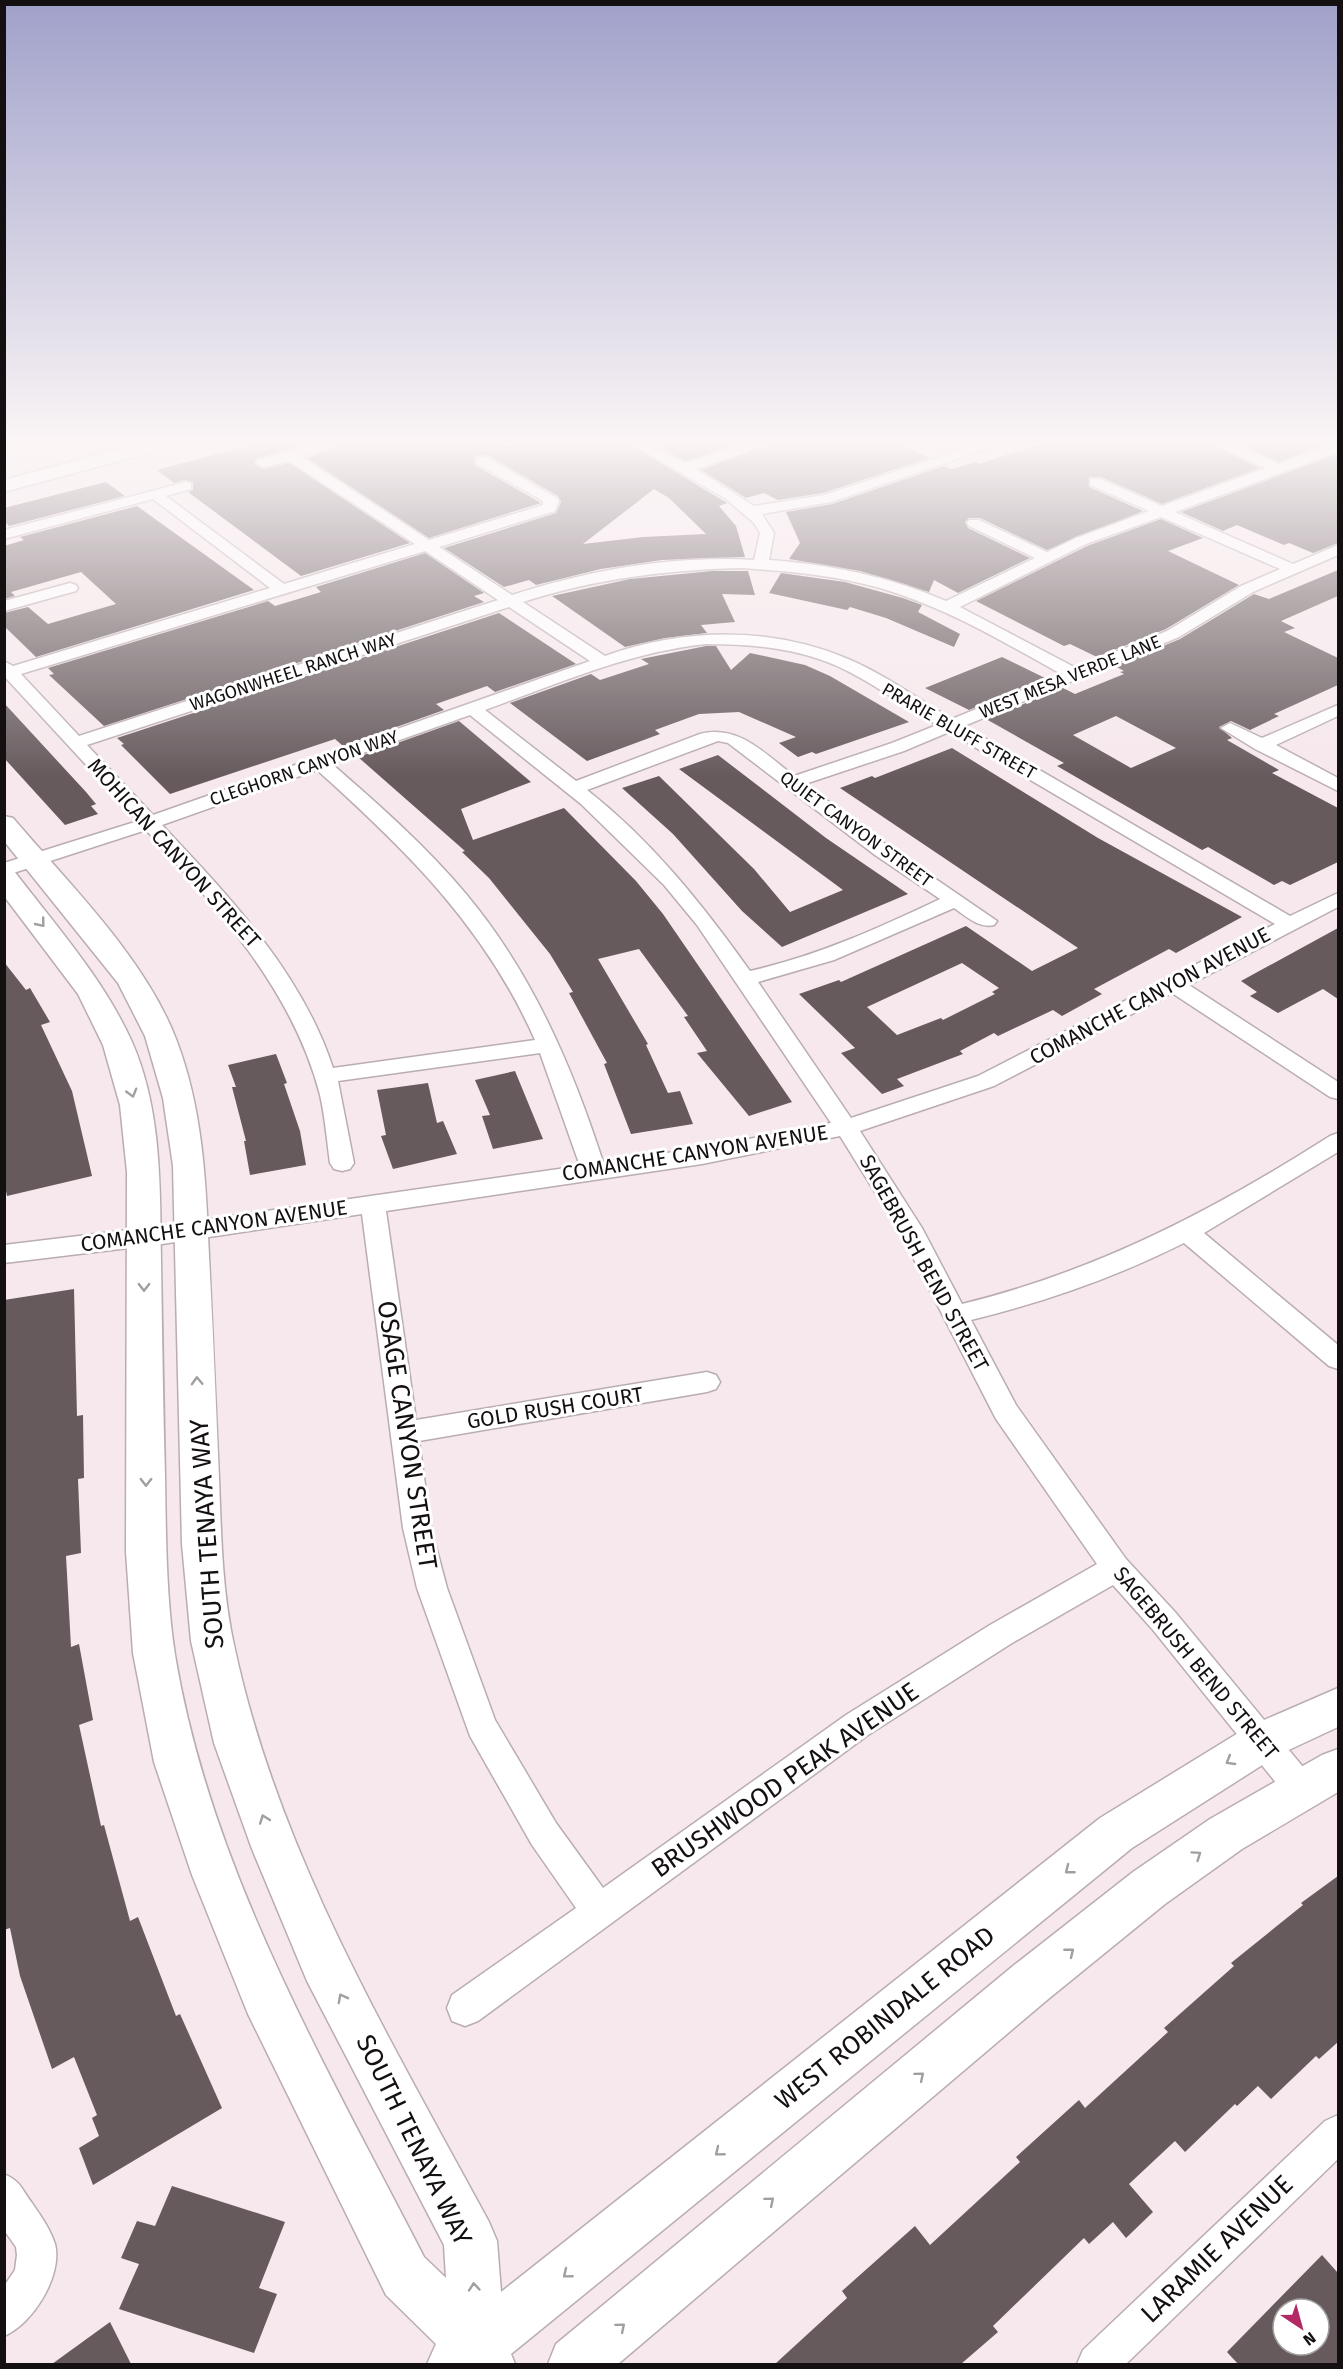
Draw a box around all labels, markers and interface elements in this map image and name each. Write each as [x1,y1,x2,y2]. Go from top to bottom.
street label: WAGONWHEEL RANCH WAY [187,628,399,716]
street label: WEST MESA VERDE LANE [976,631,1164,723]
street label: PRARIE BLUFF STREET [878,678,1041,784]
street label: CLEGHORN CANYON WAY [207,725,401,811]
street label: MOHICAN CANYON STREET [82,753,266,953]
street label: QUIET CANYON STREET [775,766,937,892]
one-way arrow [34,916,45,927]
street label: COMANCHE CANYON AVENUE [1025,921,1275,1071]
one-way arrow [125,1087,137,1098]
street label: COMANCHE CANYON AVENUE [560,1119,830,1187]
street label: SAGEBRUSH BEND STREET [854,1150,994,1376]
street label: COMANCHE CANYON AVENUE [79,1194,349,1258]
one-way arrow [138,1283,150,1292]
street label: OSAGE CANYON STREET [370,1299,444,1572]
one-way arrow [190,1376,203,1385]
street label: GOLD RUSH COURT [465,1381,645,1435]
street label: SOUTH TENAYA WAY [183,1417,230,1650]
one-way arrow [140,1478,152,1487]
street label: SAGEBRUSH BEND STREET [1108,1561,1284,1765]
street label: BRUSHWOOD PEAK AVENUE [645,1676,925,1884]
one-way arrow [1226,1754,1236,1766]
one-way arrow [259,1815,272,1825]
one-way arrow [1190,1851,1201,1862]
one-way arrow [1064,1863,1075,1874]
street label: WEST ROBINDALE ROAD [769,1920,1001,2116]
one-way arrow [1063,1948,1074,1959]
one-way arrow [338,1994,349,2004]
street label: SOUTH TENAYA WAY [350,2030,479,2251]
one-way arrow [913,2072,924,2083]
one-way arrow [715,2145,726,2156]
street label: LARAMIE AVENUE [1135,2169,1299,2329]
one-way arrow [763,2198,774,2209]
one-way arrow [563,2267,574,2278]
one-way arrow [467,2283,480,2292]
north arrow [1271,2297,1331,2357]
one-way arrow [614,2323,625,2334]
text: N [1300,2328,1319,2350]

